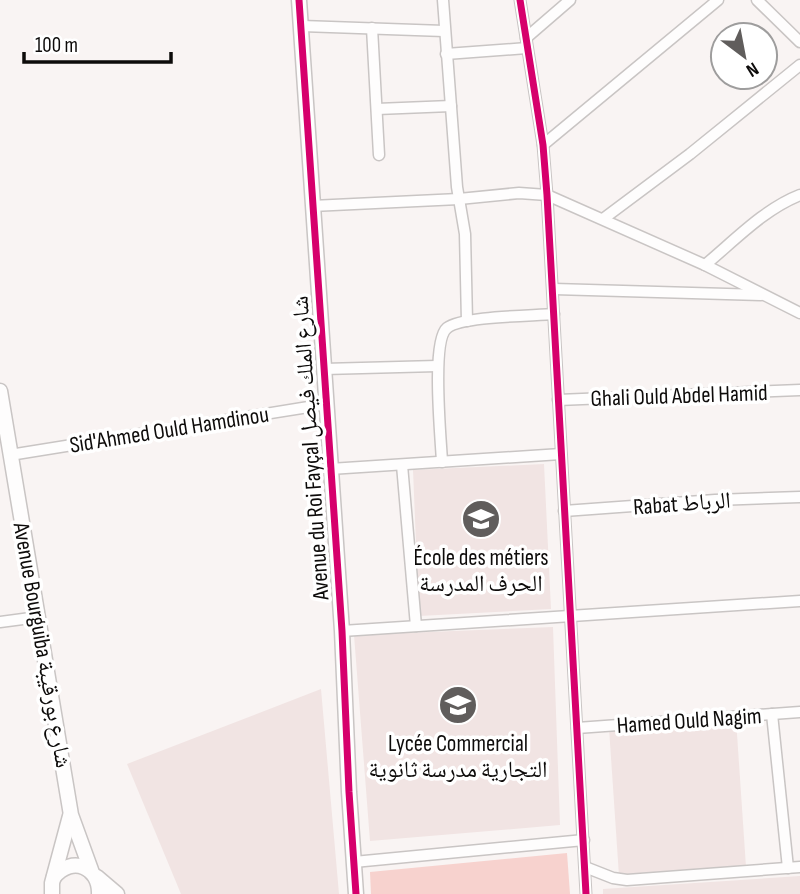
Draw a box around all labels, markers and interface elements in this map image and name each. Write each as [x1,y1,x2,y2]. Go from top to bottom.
scale bar [24,21,172,65]
north arrow [709,21,779,91]
text: 100 m [35,33,78,58]
text: N [742,57,763,82]
street label: Avenue du Roi Fayçal شارع الملك فيصل [286,295,336,602]
street label: Ghali Ould Abdel Hamid [590,379,768,413]
street label: Sid'Ahmed Ould Hamdinou [68,400,271,460]
street label: Rabat الرباط [632,487,732,521]
school or university icon: École des métiers الحرف المدرسة [460,498,502,540]
street label: Avenue Bourguiba شارع بورقيبة [6,519,77,770]
place label: École des métiers الحرف المدرسة [414,544,548,598]
school or university icon: Lycée Commercial التجارية مدرسة ثانوية [437,684,479,726]
street label: Hamed Ould Nagim [616,702,762,740]
place label: Lycée Commercial التجارية مدرسة ثانوية [368,730,548,784]

